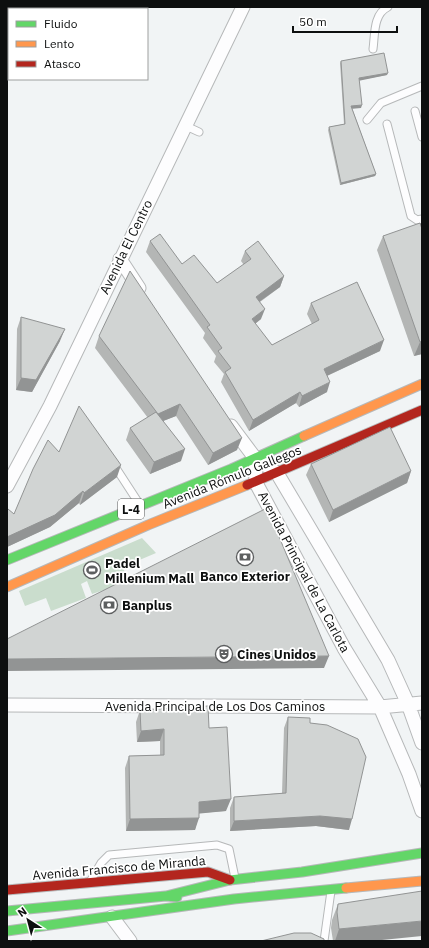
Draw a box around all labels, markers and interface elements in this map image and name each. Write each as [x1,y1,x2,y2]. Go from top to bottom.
legend [8,8,148,80]
scale bar [293,8,397,34]
text: 50 m [299,14,327,29]
text: Fluido [44,16,78,31]
text: Lento [44,36,74,51]
text: Atasco [44,56,81,71]
street label: Avenida El Centro [96,197,156,297]
street label: Avenida Rómulo Gallegos [160,441,304,513]
street label: Avenida Principal de La Carlota [254,489,354,656]
road number: L-4 [118,499,144,519]
bank icon: Banco Exterior [235,547,255,567]
place label: Padel Millenium Mall [105,555,194,587]
sports icon: Padel Millenium Mall [82,560,102,580]
place label: Banco Exterior [200,568,290,585]
bank icon: Banplus [99,595,119,615]
place label: Banplus [122,597,172,614]
theatre icon: Cines Unidos [214,644,234,664]
place label: Cines Unidos [237,646,317,663]
street label: Avenida Principal de Los Dos Caminos [105,698,325,715]
street label: Avenida Francisco de Miranda [32,852,206,884]
north arrow [8,900,48,940]
text: N [15,904,29,920]

